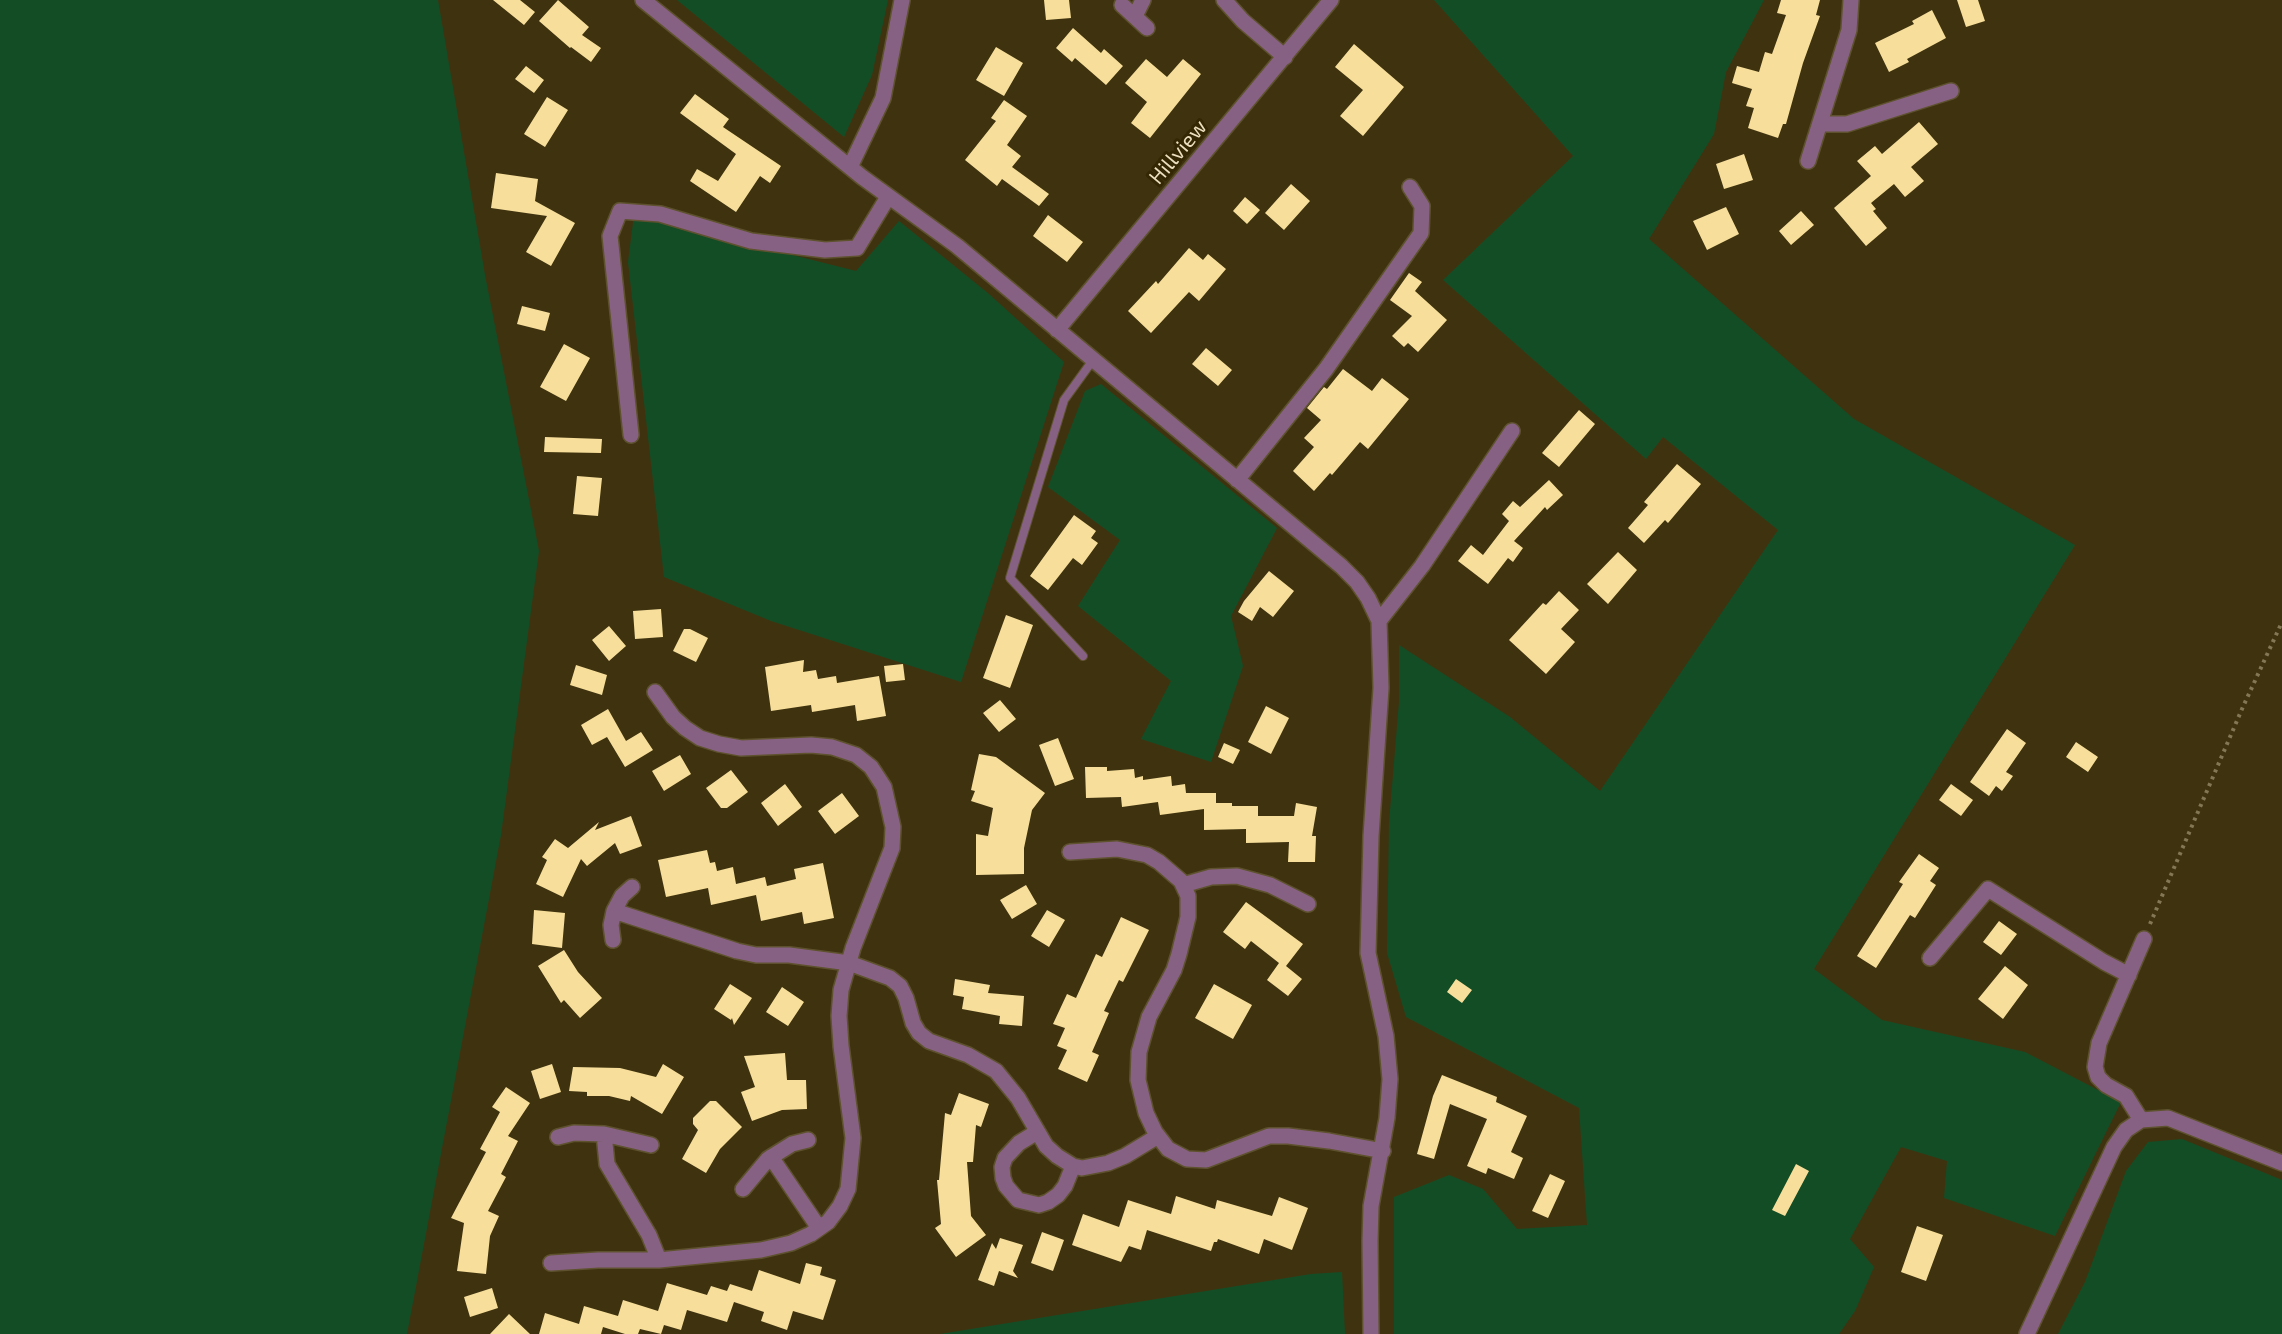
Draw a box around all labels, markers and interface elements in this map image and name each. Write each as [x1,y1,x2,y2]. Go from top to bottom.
street label: Hillview [1144,115,1212,189]

